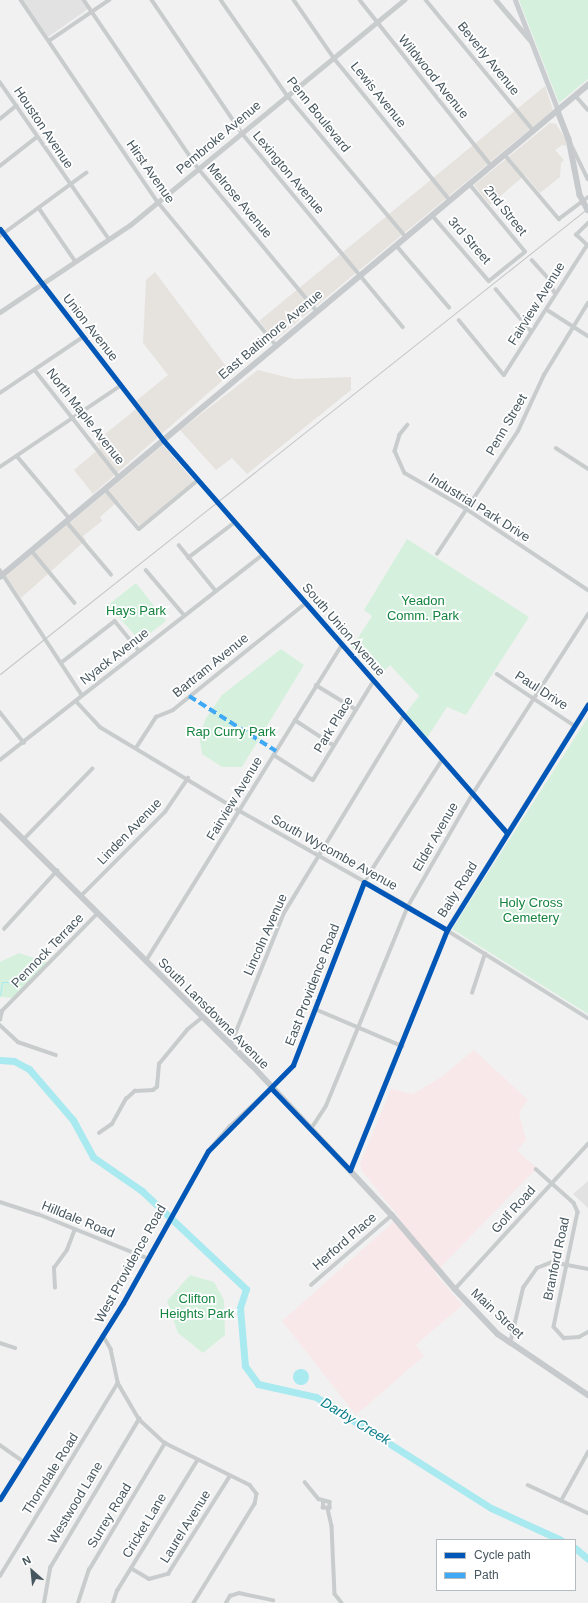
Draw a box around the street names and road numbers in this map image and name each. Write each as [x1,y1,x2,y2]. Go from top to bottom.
street label: Beverly Avenue [453,19,523,99]
street label: Wildwood Avenue [394,32,472,122]
street label: Lewis Avenue [347,59,409,131]
street label: Penn Boulevard [283,74,353,156]
street label: Houston Avenue [10,84,76,172]
street label: Pembroke Avenue [173,98,265,178]
street label: Lexington Avenue [249,128,327,218]
street label: Hirst Avenue [122,137,178,207]
street label: Melrose Avenue [203,160,275,242]
street label: 2nd Street [480,183,530,239]
street label: 3rd Street [444,214,494,268]
street label: Fairview Avenue [505,259,569,349]
street label: East Baltimore Avenue [215,287,327,383]
street label: Union Avenue [59,291,121,365]
street label: North Maple Avenue [42,366,128,468]
street label: Penn Street [483,391,531,459]
street label: Industrial Park Drive [425,470,533,546]
street label: South Union Avenue [298,580,388,680]
street label: Nyack Avenue [77,625,153,689]
street label: Bartram Avenue [170,630,252,702]
street label: Paul Drive [512,668,570,714]
street label: Park Place [311,694,357,756]
street label: Fairview Avenue [204,754,266,844]
street label: Linden Avenue [94,795,166,869]
street label: Elder Avenue [410,799,462,875]
street label: South Wycombe Avenue [268,812,400,894]
street label: Baily Road [435,859,481,921]
street label: Lincoln Avenue [241,891,291,979]
street label: Pennock Terrace [9,910,87,992]
street label: East Providence Road [283,922,343,1048]
street label: South Lansdowne Avenue [154,955,272,1073]
street label: Golf Road [489,1183,539,1237]
street label: Hilldale Road [39,1198,117,1242]
street label: West Providence Road [92,1202,170,1326]
street label: Herford Place [310,1210,380,1274]
street label: Branford Road [541,1216,573,1302]
street label: Main Street [467,1286,527,1342]
street label: Thorndale Road [20,1430,82,1518]
street label: Westwood Lane [45,1459,107,1547]
street label: Surrey Road [85,1481,135,1551]
street label: Laurel Avenue [157,1487,215,1567]
street label: Cricket Lane [120,1491,170,1561]

